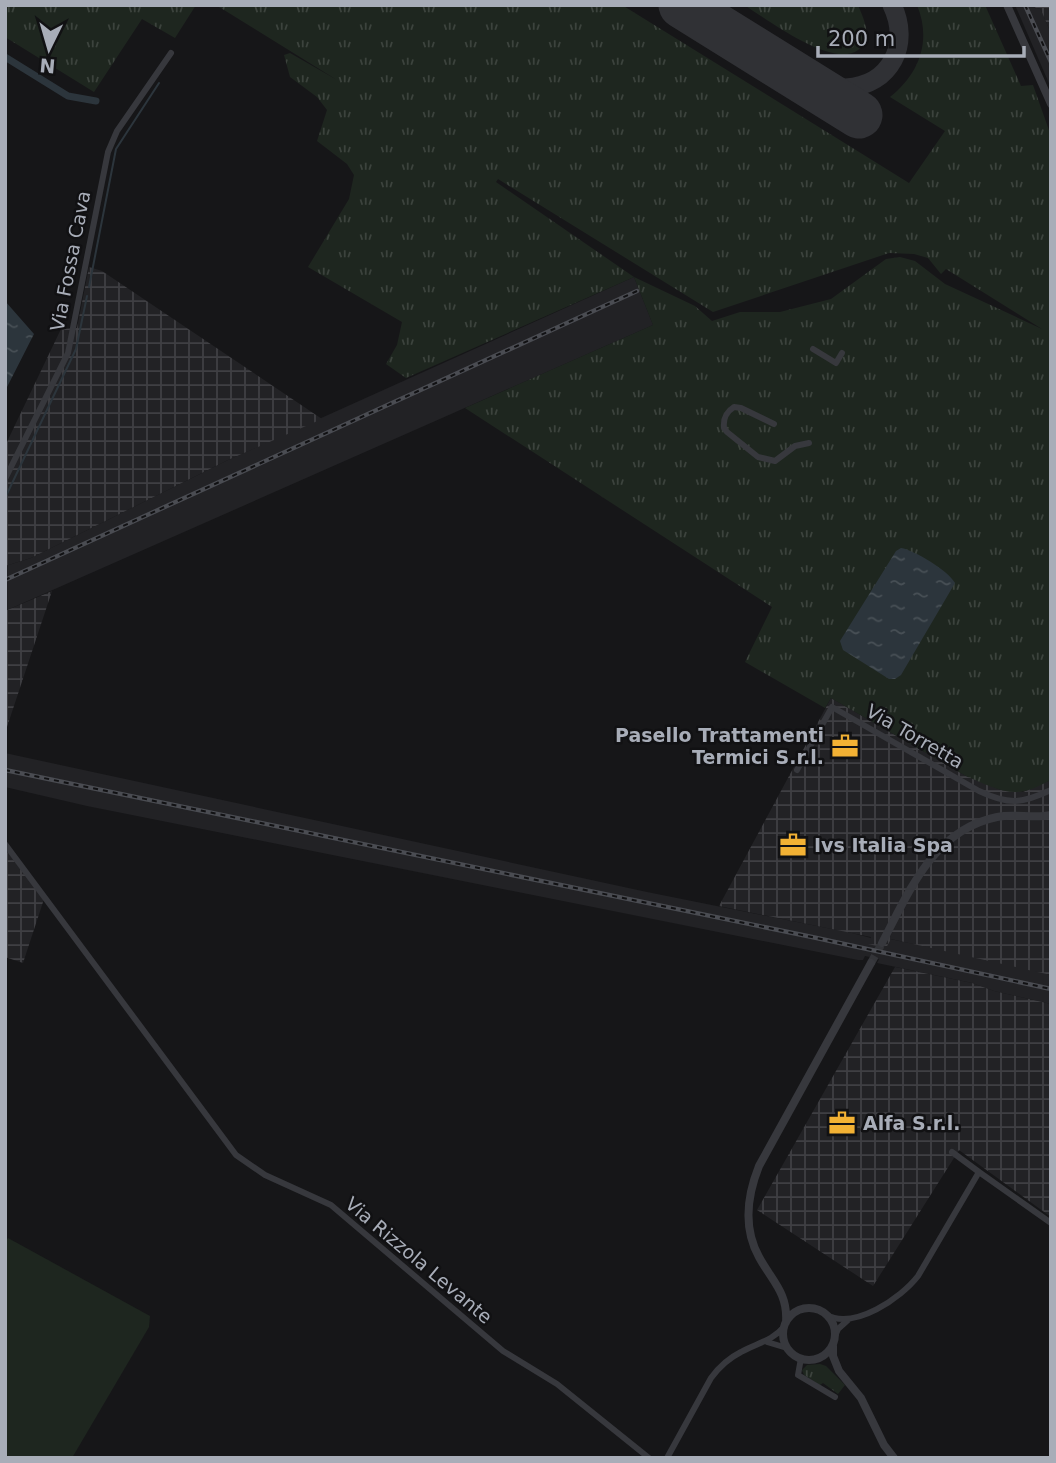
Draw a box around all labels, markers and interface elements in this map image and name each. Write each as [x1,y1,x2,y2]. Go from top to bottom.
north arrow [14,14,84,84]
scale bar [818,14,1024,58]
text: 200 m [828,27,895,51]
text: N [39,54,56,78]
street label: Via Fossa Cava [46,189,94,333]
street label: Via Torretta [862,699,968,773]
place label: Pasello Trattamenti Termici S.r.l. [615,724,824,768]
office icon: Pasello Trattamenti Termici S.r.l. [830,731,860,761]
office icon: Ivs Italia Spa [778,830,808,860]
place label: Ivs Italia Spa [814,834,953,856]
office icon: Alfa S.r.l. [827,1108,857,1138]
place label: Alfa S.r.l. [863,1112,960,1134]
street label: Via Rizzola Levante [341,1192,497,1328]

